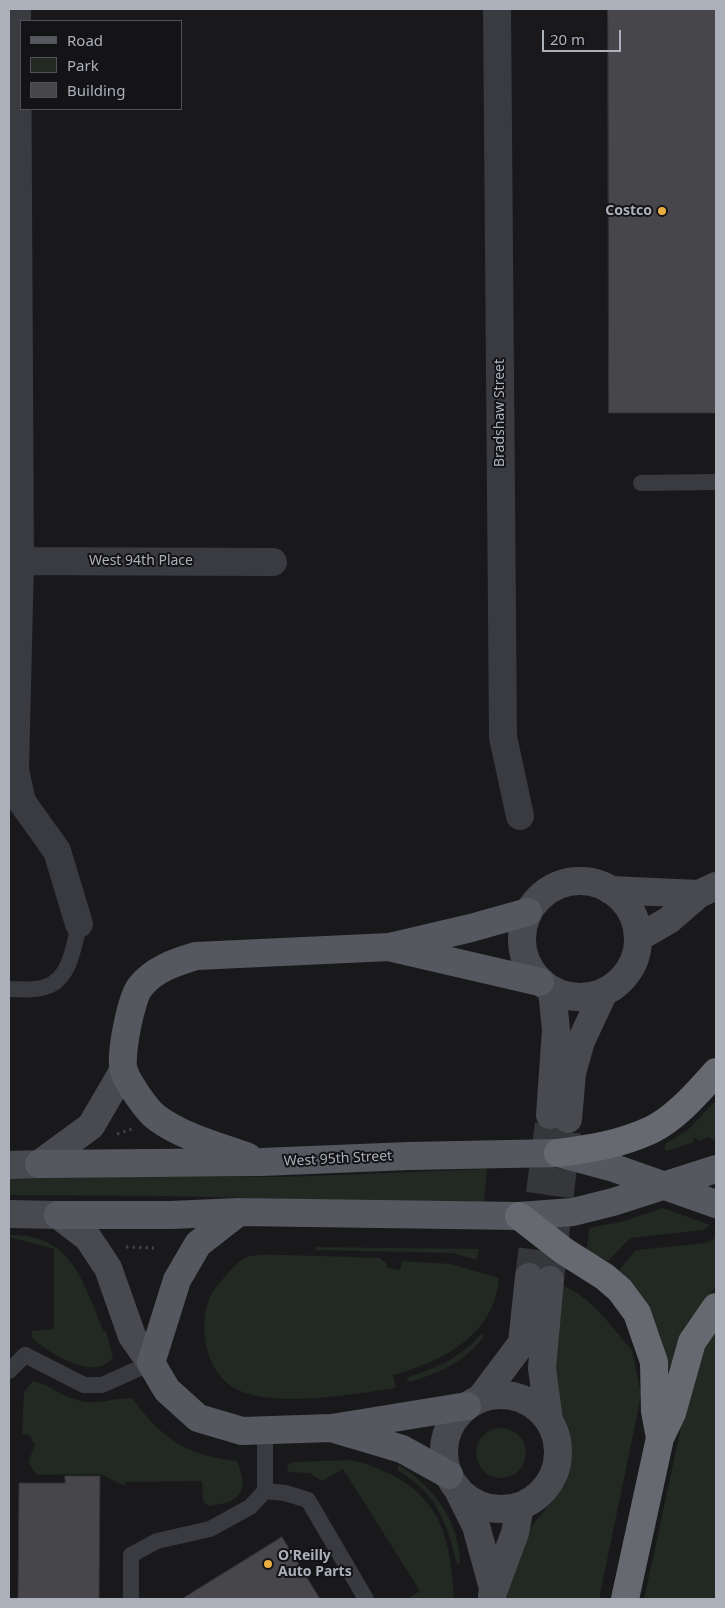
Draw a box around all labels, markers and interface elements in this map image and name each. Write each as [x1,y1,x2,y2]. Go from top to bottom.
legend [20,20,182,110]
scale bar [545,20,624,52]
text: 20 m [550,29,585,49]
text: Road [67,30,103,50]
text: Park [67,55,99,75]
text: Building [67,80,125,100]
place label: Costco [605,203,652,219]
marker: Costco [656,205,668,217]
street label: Bradshaw Street [492,359,508,467]
street label: West 94th Place [89,553,193,569]
street label: West 95th Street [283,1148,393,1170]
place label: O'Reilly Auto Parts [278,1548,352,1580]
marker: O'Reilly Auto Parts [262,1558,274,1570]

